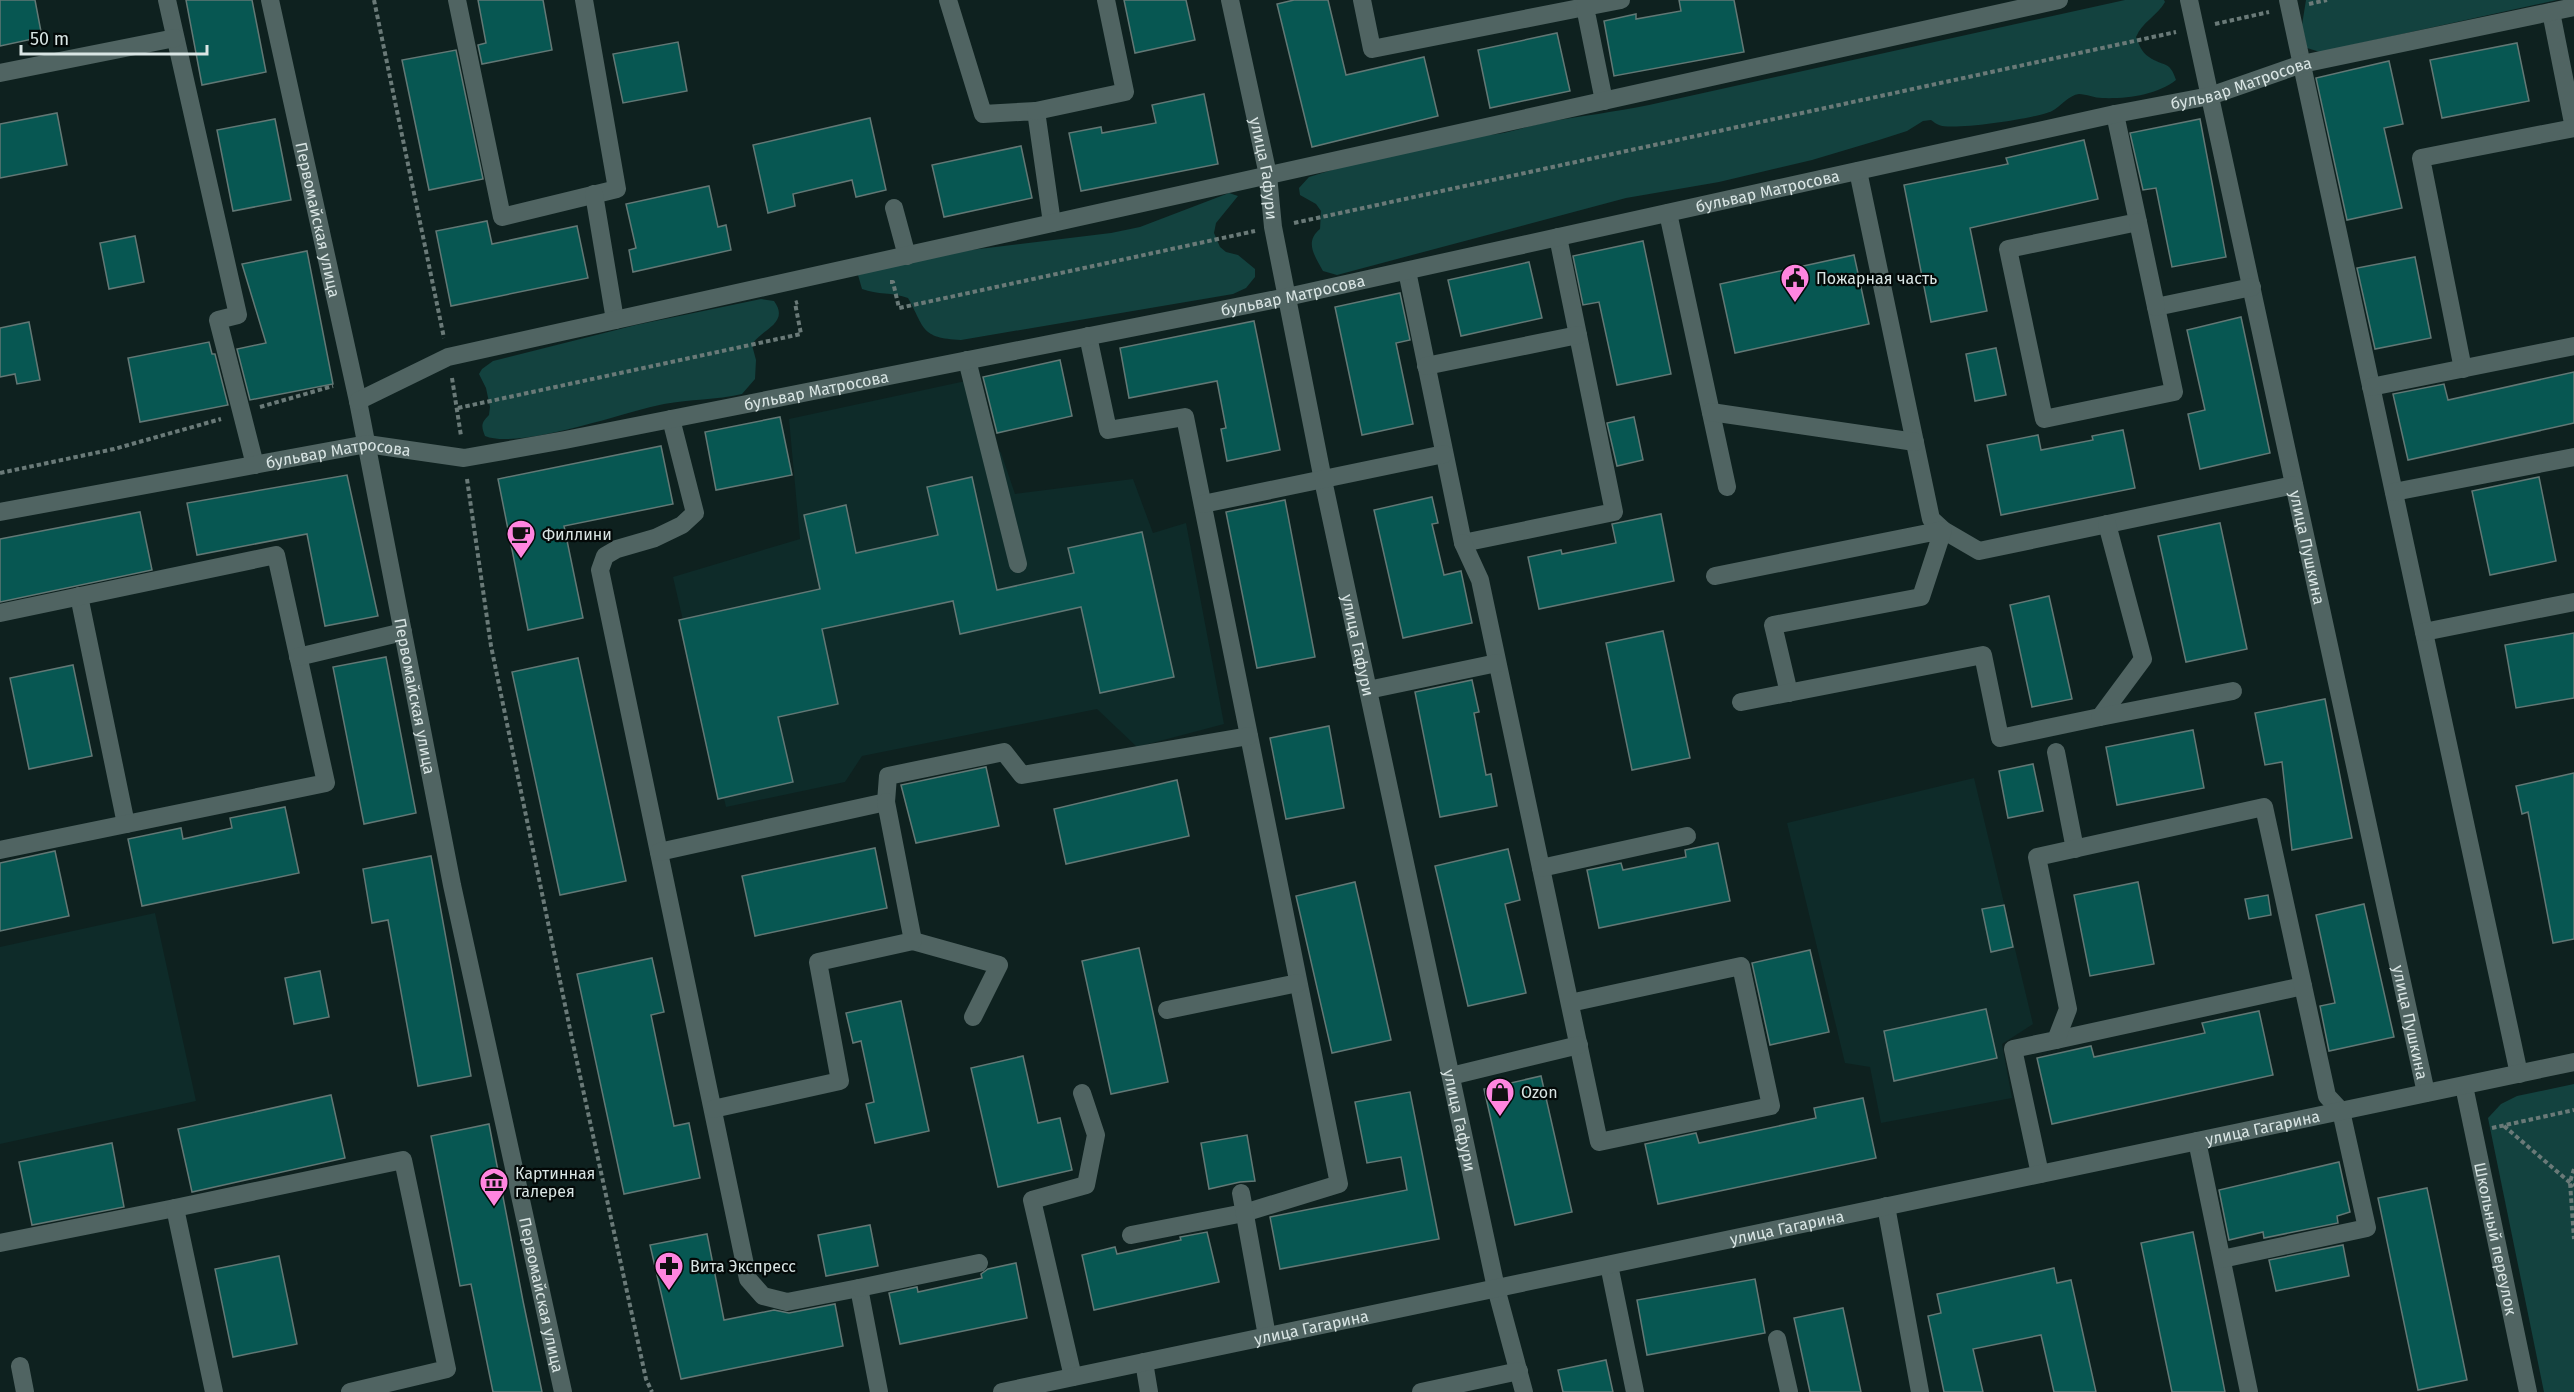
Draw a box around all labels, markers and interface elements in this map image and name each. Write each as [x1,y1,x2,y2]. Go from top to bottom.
scale bar [21,18,207,56]
text: 50 m [30,28,69,50]
street label: бульвар Матросова [2169,53,2313,113]
street label: улица Гафури [1246,115,1282,221]
street label: Первомайская улица [292,140,345,299]
street label: бульвар Матросова [1694,166,1841,216]
public building icon: Пожарная часть [1779,262,1811,304]
place label: Пожарная часть [1816,269,1937,288]
street label: бульвар Матросова [1219,271,1367,319]
street label: бульвар Матросова [742,367,890,414]
street label: бульвар Матросова [264,435,412,472]
street label: улица Пушкина [2286,488,2329,606]
cafe icon: Филлини [505,518,537,560]
place label: Филлини [542,525,612,544]
street label: улица Гафури [1338,592,1379,698]
street label: Первомайская улица [391,616,440,776]
street label: улица Пушкина [2389,963,2432,1081]
street label: улица Гафури [1440,1067,1480,1173]
shop icon: Ozon [1484,1076,1516,1118]
place label: Ozon [1521,1083,1558,1102]
street label: улица Гагарина [2204,1106,2321,1149]
street label: Школьный переулок [2471,1161,2521,1318]
place label: Картинная галерея [515,1164,595,1201]
museum icon: Картинная галерея [478,1166,510,1208]
street label: улица Гагарина [1728,1206,1846,1248]
street label: Первомайская улица [515,1215,568,1374]
pharmacy icon: Вита Экспресс [653,1250,685,1292]
place label: Вита Экспресс [690,1257,796,1276]
street label: улица Гагарина [1252,1306,1370,1348]

